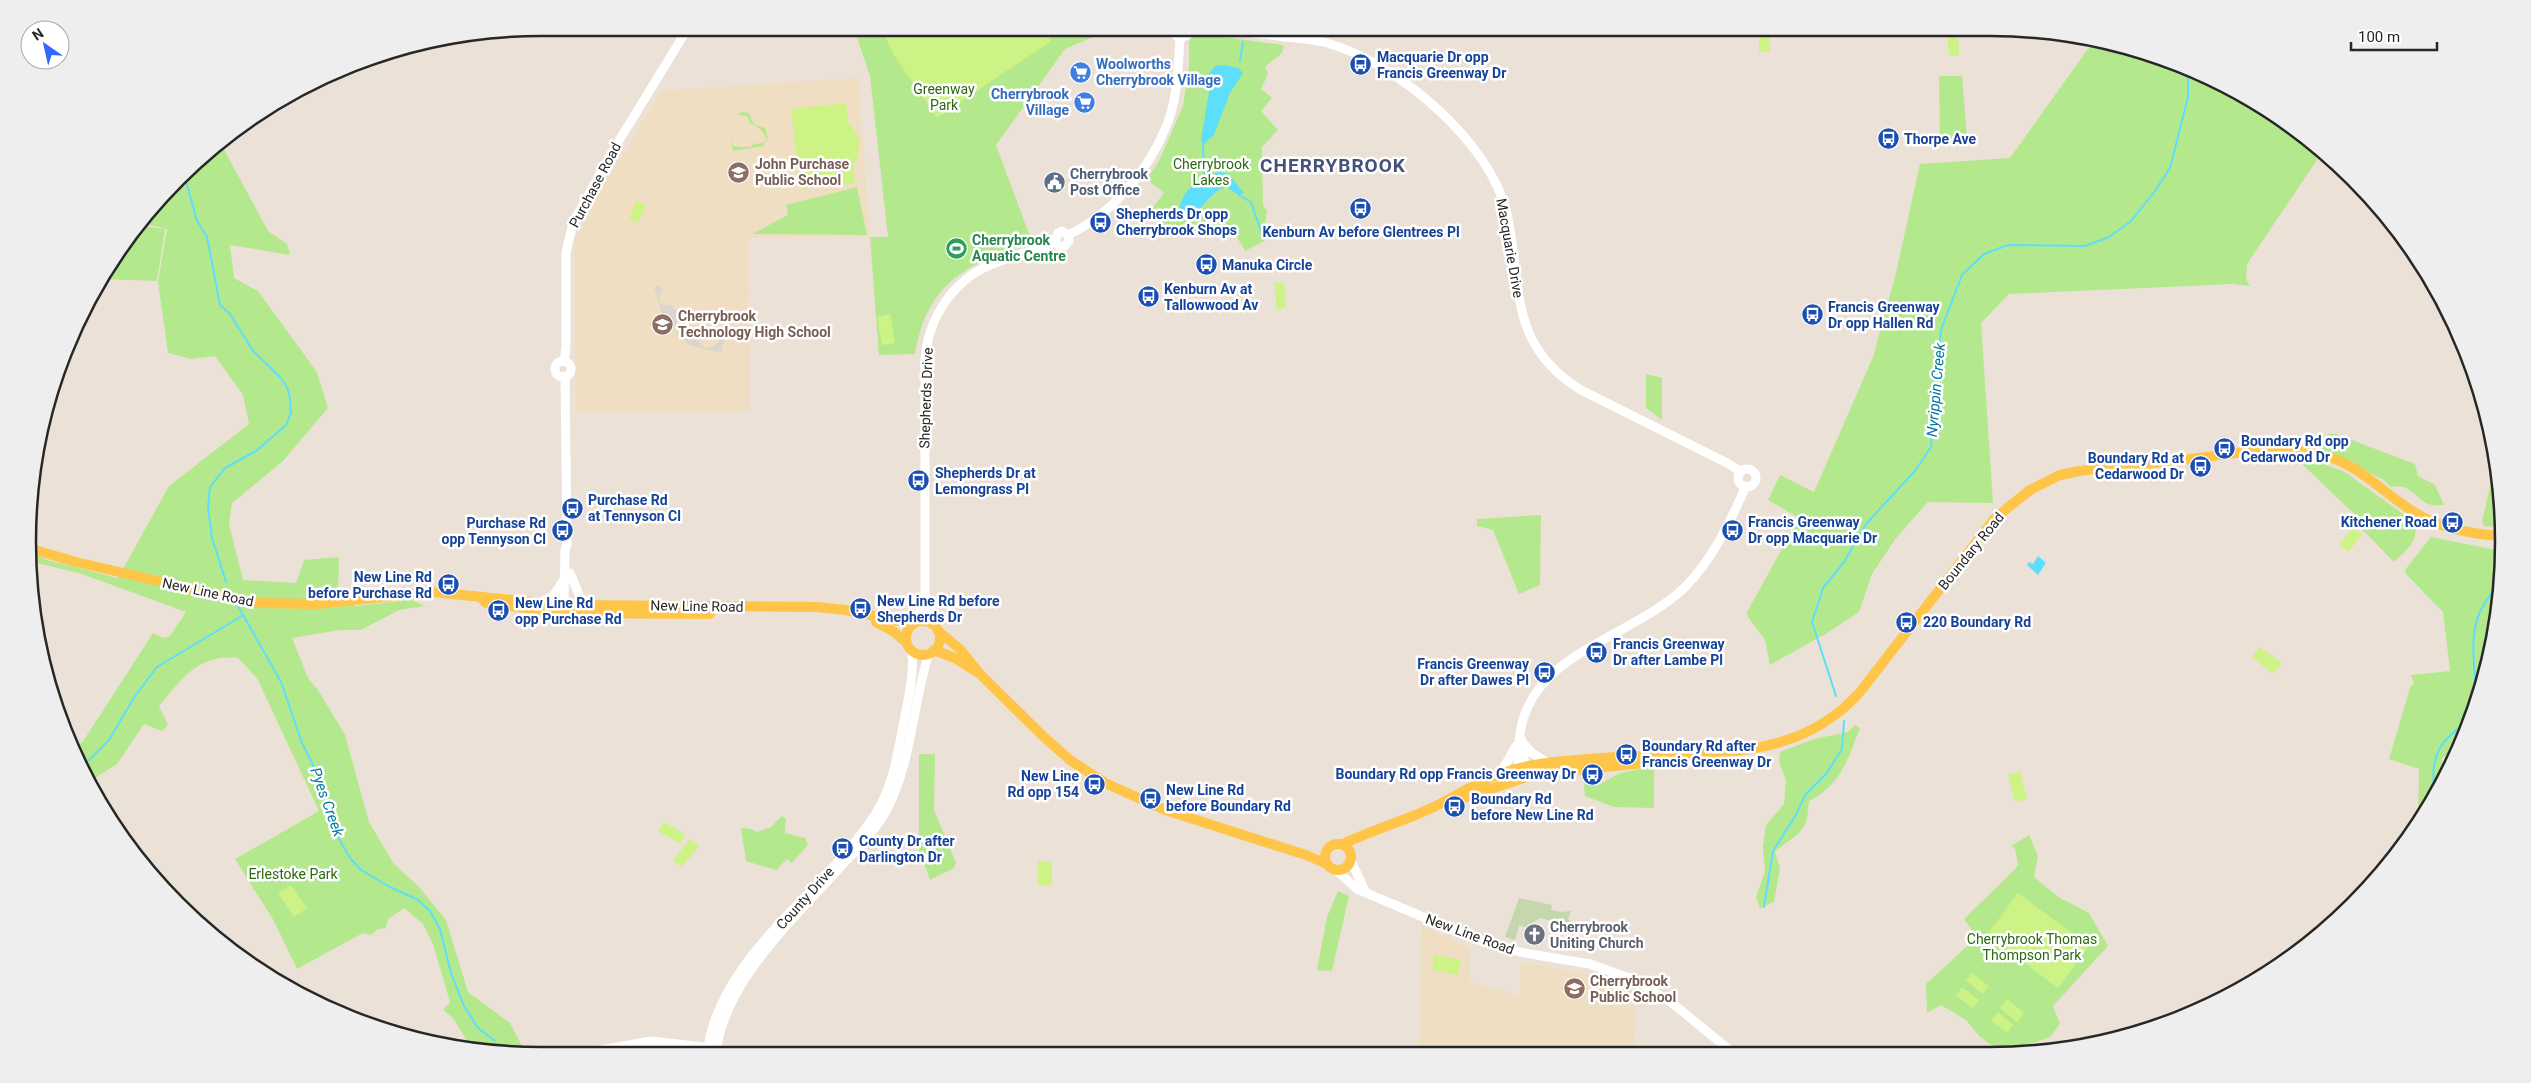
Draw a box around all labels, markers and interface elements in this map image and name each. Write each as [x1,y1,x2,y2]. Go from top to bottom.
north arrow [20,20,70,70]
scale bar [2351,20,2437,52]
text: N [29,25,46,44]
text: 100 m [2358,28,2400,46]
place label: Macquarie Dr opp Francis Greenway Dr [1377,49,1506,81]
bus stop icon: Macquarie Dr opp Francis Greenway Dr [1349,53,1373,77]
place label: Woolworths Cherrybrook Village [1096,56,1221,88]
supermarket icon: Woolworths Cherrybrook Village [1068,60,1092,84]
park label: Greenway Park [913,81,975,113]
place label: Cherrybrook Village [991,86,1070,118]
supermarket icon: Cherrybrook Village [1073,90,1097,114]
bus stop icon: Thorpe Ave [1876,127,1900,151]
place label: Thorpe Ave [1904,131,1977,147]
street label: Purchase Road [566,140,624,230]
district label: CHERRYBROOK [1260,154,1406,177]
place label: John Purchase Public School [755,156,850,188]
park label: Cherrybrook Lakes [1173,156,1250,188]
school or university icon: John Purchase Public School [727,160,751,184]
place label: Cherrybrook Post Office [1070,166,1149,198]
public building icon: Cherrybrook Post Office [1042,170,1066,194]
bus stop icon: Kenburn Av before Glentrees Pl [1349,197,1373,221]
street label: Macquarie Drive [1493,197,1527,299]
place label: Shepherds Dr opp Cherrybrook Shops [1116,206,1237,238]
bus stop icon: Shepherds Dr opp Cherrybrook Shops [1088,210,1112,234]
place label: Kenburn Av before Glentrees Pl [1262,224,1460,240]
place label: Cherrybrook Aquatic Centre [972,232,1066,264]
sports icon: Cherrybrook Aquatic Centre [944,236,968,260]
bus stop icon: Manuka Circle [1194,253,1218,277]
place label: Manuka Circle [1222,257,1313,273]
place label: Kenburn Av at Tallowwood Av [1164,281,1258,313]
bus stop icon: Kenburn Av at Tallowwood Av [1136,285,1160,309]
place label: Francis Greenway Dr opp Hallen Rd [1828,299,1941,331]
bus stop icon: Francis Greenway Dr opp Hallen Rd [1800,303,1824,327]
place label: Cherrybrook Technology High School [678,308,831,340]
school or university icon: Cherrybrook Technology High School [650,312,674,336]
water label: Nyrippin Creek [1923,342,1949,438]
street label: Shepherds Drive [916,347,936,449]
place label: Boundary Rd opp Cedarwood Dr [2241,433,2349,465]
bus stop icon: Boundary Rd opp Cedarwood Dr [2213,437,2237,461]
place label: Boundary Rd at Cedarwood Dr [2088,450,2184,482]
bus stop icon: Boundary Rd at Cedarwood Dr [2188,454,2212,478]
place label: Shepherds Dr at Lemongrass Pl [935,465,1036,497]
bus stop icon: Shepherds Dr at Lemongrass Pl [907,469,931,493]
place label: Purchase Rd at Tennyson Cl [588,492,681,524]
bus stop icon: Purchase Rd at Tennyson Cl [560,496,584,520]
street label: Boundary Road [1935,509,2007,593]
bus stop icon: Kitchener Road [2441,510,2465,534]
place label: Francis Greenway Dr opp Macquarie Dr [1748,514,1877,546]
place label: Kitchener Road [2341,514,2437,530]
place label: Purchase Rd opp Tennyson Cl [442,515,546,547]
bus stop icon: Francis Greenway Dr opp Macquarie Dr [1720,518,1744,542]
bus stop icon: Purchase Rd opp Tennyson Cl [550,519,574,543]
place label: New Line Rd before Purchase Rd [308,569,432,601]
bus stop icon: New Line Rd before Purchase Rd [436,573,460,597]
street label: New Line Road [161,574,255,610]
place label: New Line Rd before Shepherds Dr [877,593,1000,625]
place label: New Line Rd opp Purchase Rd [515,595,622,627]
street label: New Line Road [650,597,744,615]
bus stop icon: New Line Rd before Shepherds Dr [849,597,873,621]
bus stop icon: New Line Rd opp Purchase Rd [487,599,511,623]
bus stop icon: 220 Boundary Rd [1895,610,1919,634]
place label: 220 Boundary Rd [1923,614,2031,630]
place label: Francis Greenway Dr after Lambe Pl [1613,636,1726,668]
bus stop icon: Francis Greenway Dr after Lambe Pl [1585,640,1609,664]
place label: Francis Greenway Dr after Dawes Pl [1417,656,1530,688]
bus stop icon: Francis Greenway Dr after Dawes Pl [1533,660,1557,684]
place label: Boundary Rd after Francis Greenway Dr [1642,738,1771,770]
bus stop icon: Boundary Rd after Francis Greenway Dr [1614,742,1638,766]
bus stop icon: Boundary Rd opp Francis Greenway Dr [1580,762,1604,786]
water label: Pyes Creek [306,765,348,840]
place label: Boundary Rd opp Francis Greenway Dr [1336,766,1576,782]
place label: New Line Rd opp 154 [1007,768,1079,800]
bus stop icon: New Line Rd opp 154 [1083,772,1107,796]
place label: New Line Rd before Boundary Rd [1166,782,1291,814]
bus stop icon: New Line Rd before Boundary Rd [1138,786,1162,810]
place label: Boundary Rd before New Line Rd [1471,791,1594,823]
bus stop icon: Boundary Rd before New Line Rd [1443,795,1467,819]
place label: County Dr after Darlington Dr [859,833,955,865]
bus stop icon: County Dr after Darlington Dr [831,837,855,861]
street label: County Drive [773,863,837,933]
park label: Erlestoke Park [248,866,339,882]
street label: New Line Road [1424,911,1516,957]
place label: Cherrybrook Uniting Church [1550,919,1644,951]
church icon: Cherrybrook Uniting Church [1522,923,1546,947]
park label: Cherrybrook Thomas Thompson Park [1967,931,2097,963]
place label: Cherrybrook Public School [1590,973,1676,1005]
school or university icon: Cherrybrook Public School [1562,977,1586,1001]

